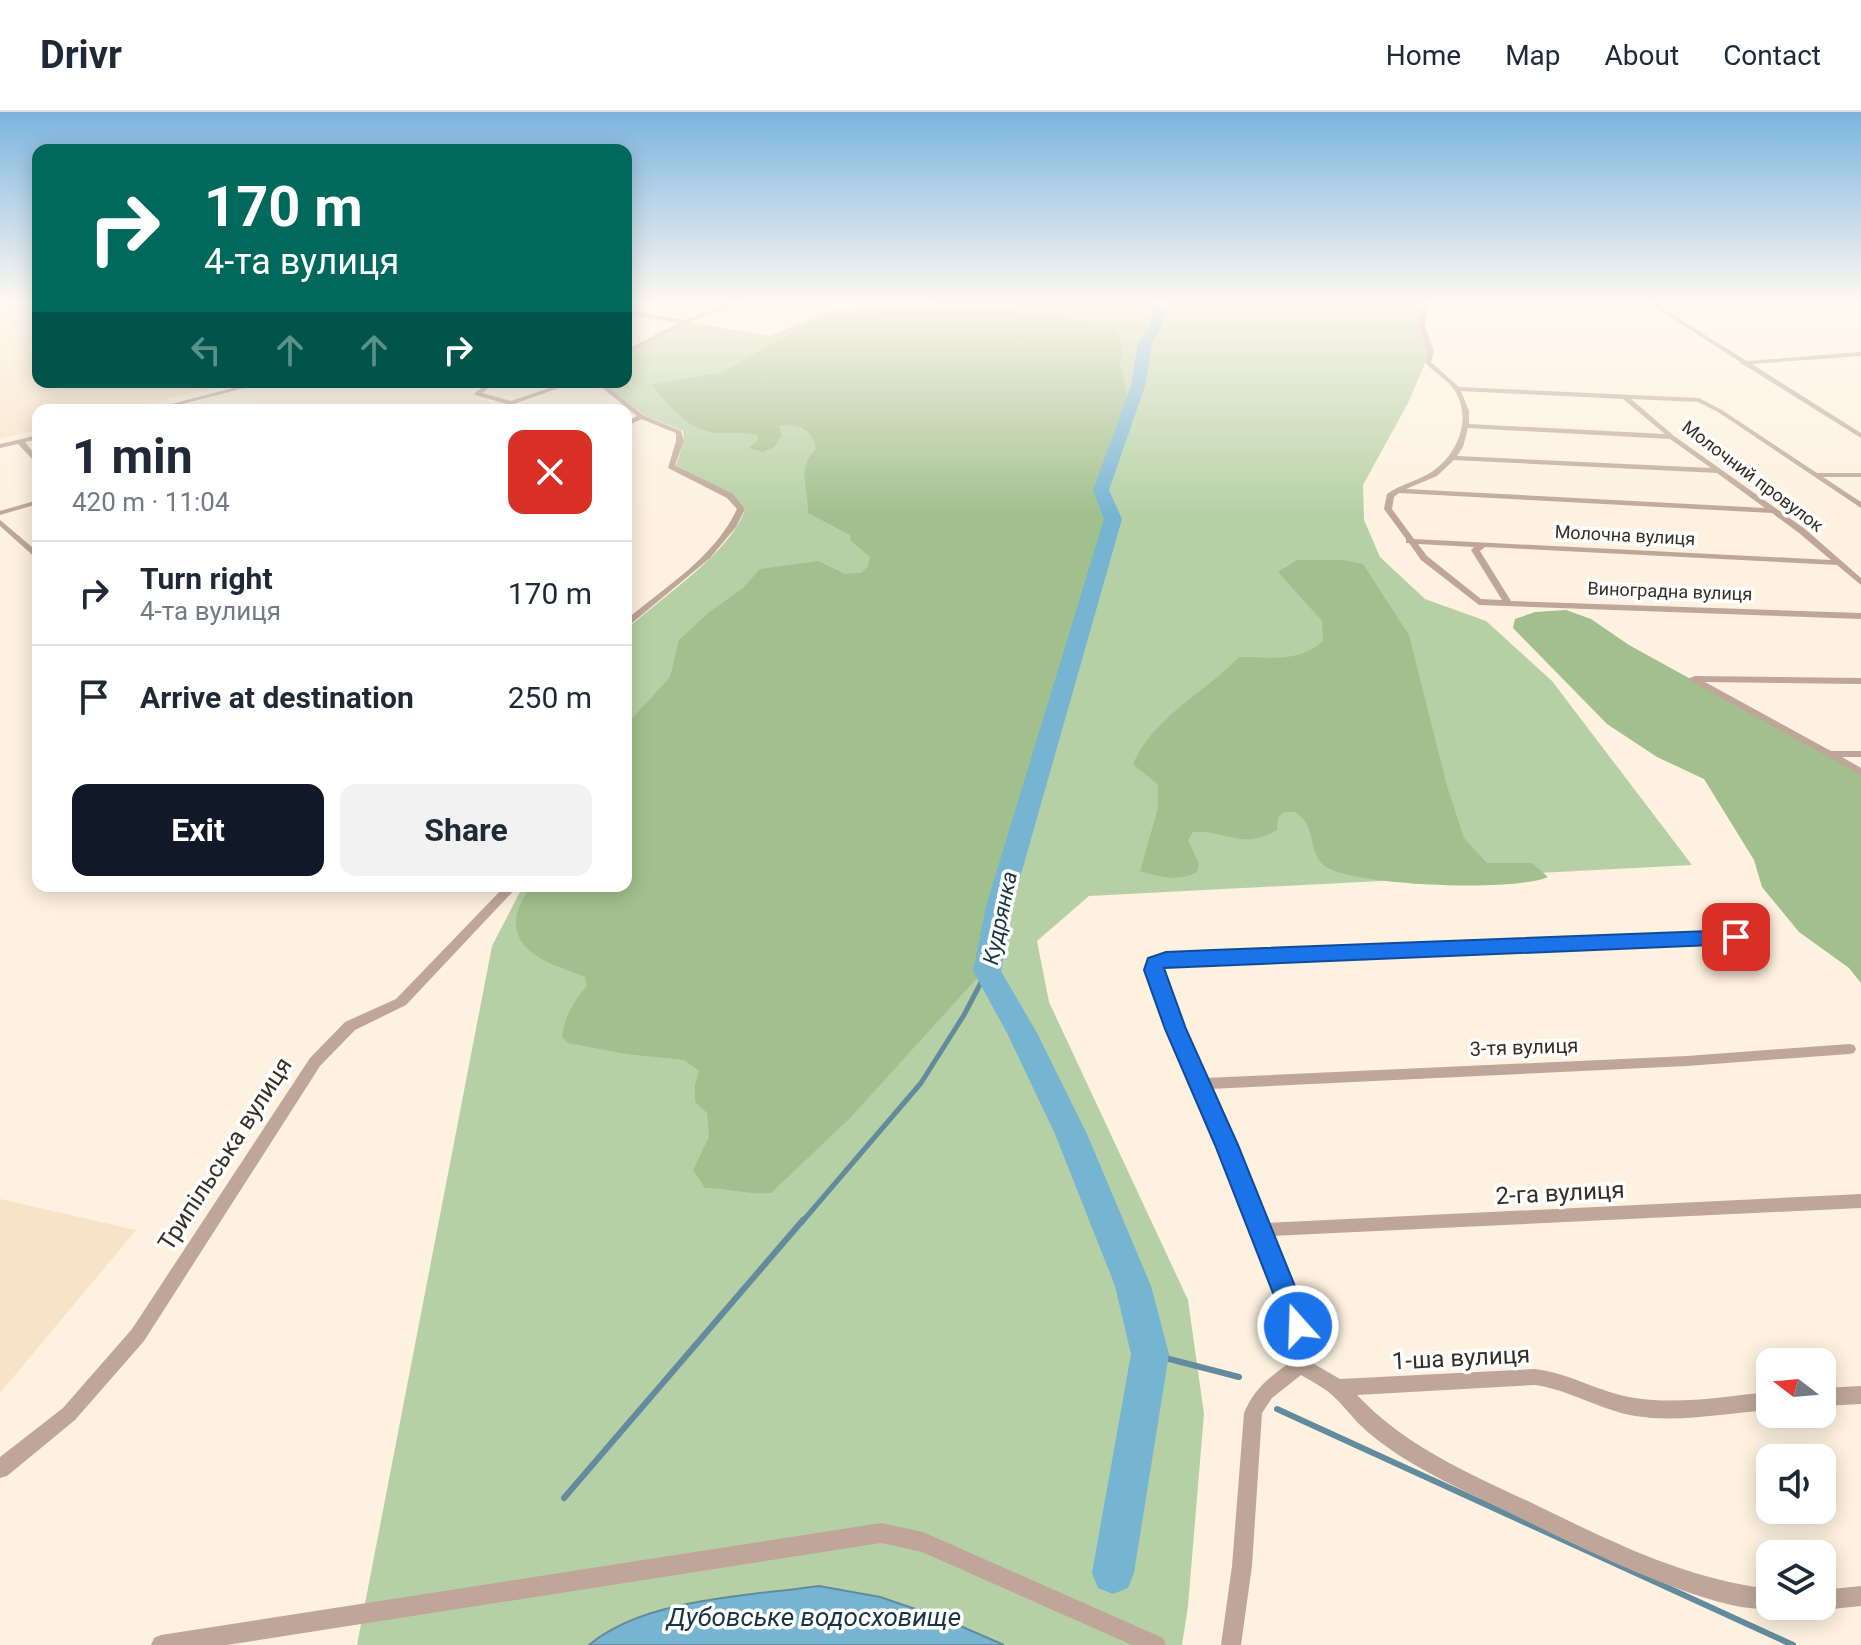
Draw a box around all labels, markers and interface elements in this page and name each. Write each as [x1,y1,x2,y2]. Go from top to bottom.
text: Drivr [40,33,122,77]
text: Home [1386,39,1461,72]
text: Map [1505,39,1561,72]
text: About [1605,39,1679,72]
text: Contact [1723,39,1821,72]
text: 170 m [204,174,363,240]
icon: right [72,176,176,280]
text: 4-та вулиця [204,241,399,283]
icon: left [184,328,228,372]
icon: ahead [268,328,312,372]
icon: ahead [352,328,396,372]
icon: right [436,328,480,372]
street label: Молочний провулок [1678,416,1828,536]
text: 1 min [72,428,193,485]
button: close [508,430,592,514]
text: 420 m · 11:04 [72,487,230,517]
street label: Молочна вулиця [1554,521,1696,549]
text: Turn right [140,561,273,596]
icon: right [72,571,116,615]
text: 170 m [508,576,592,611]
street label: Виноградна вулиця [1587,578,1753,604]
text: 4-та вулиця [140,596,281,626]
icon: arrive [72,675,116,719]
text: Arrive at destination [140,680,414,715]
text: 250 m [508,680,592,715]
button: Exit [72,784,324,876]
button: Share [340,784,592,876]
water label: Кудрянка [978,869,1022,967]
pin [1702,903,1770,971]
icon: arrive [1714,915,1758,959]
street label: 3-тя вулиця [1469,1033,1579,1061]
street label: Трипільська вулиця [152,1052,298,1256]
street label: 2-га вулиця [1495,1176,1625,1210]
position arrow [1256,1284,1340,1368]
street label: 1-ша вулиця [1391,1340,1531,1376]
north arrow [1756,1348,1836,1428]
map controls [1756,1348,1836,1620]
button: sound [1756,1444,1836,1524]
button: layers [1756,1540,1836,1620]
water label: Дубовське водосховище [665,1602,961,1632]

